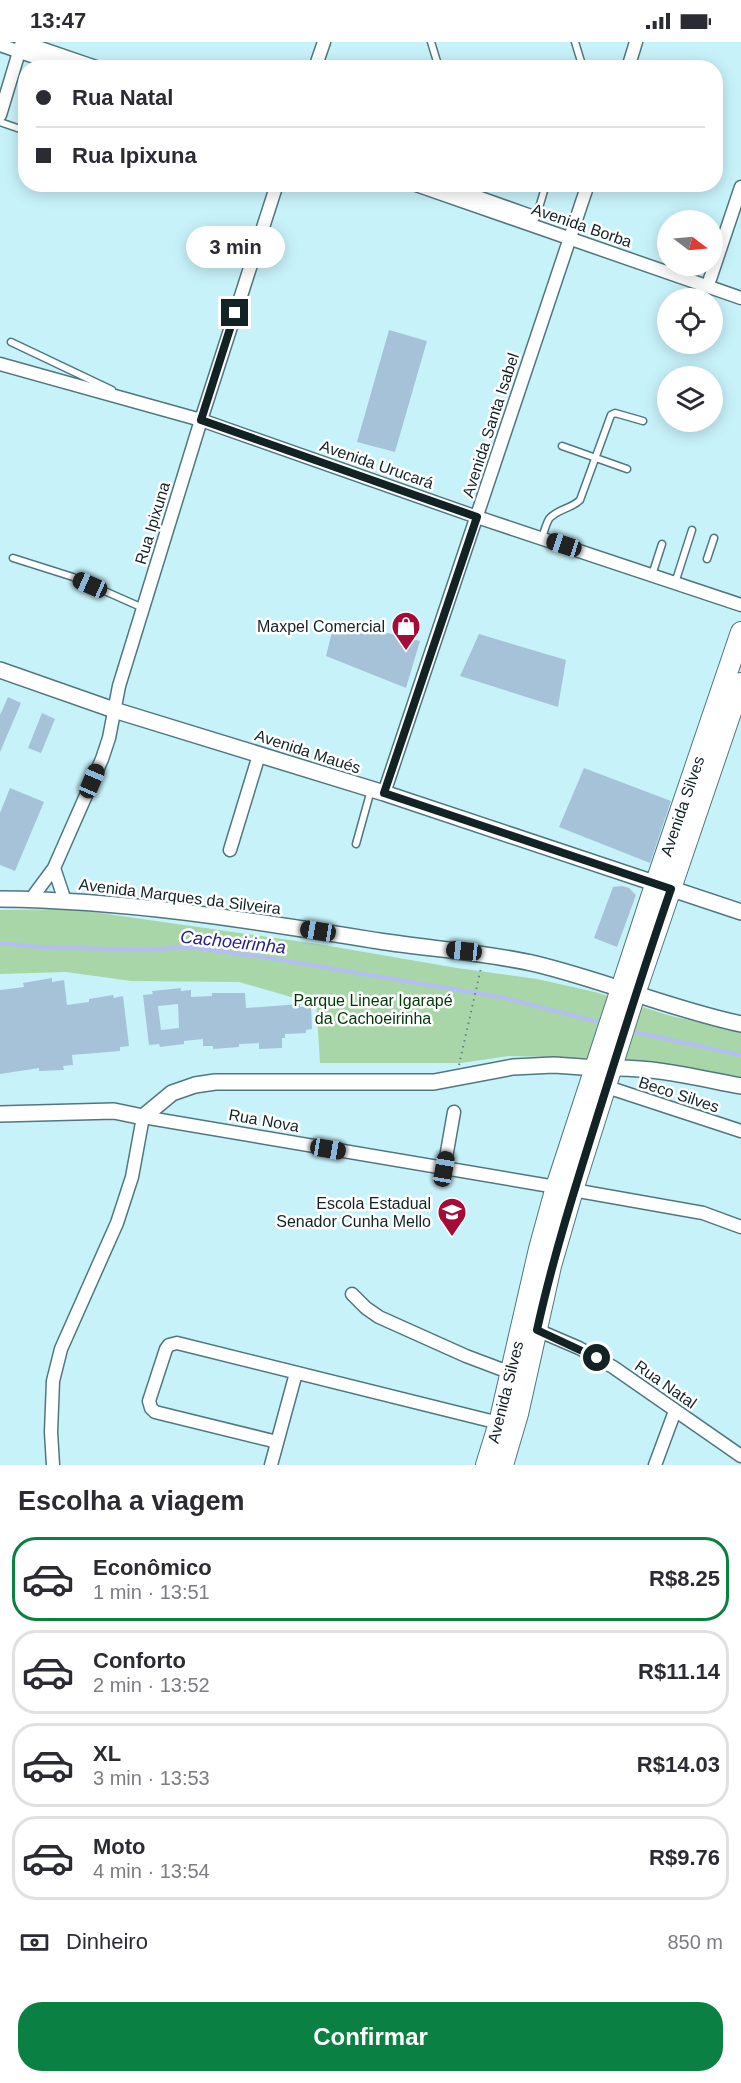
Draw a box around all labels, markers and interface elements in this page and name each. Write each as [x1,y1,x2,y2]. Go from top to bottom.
text: 13:47 [30,8,86,33]
text: Rua Natal [72,85,173,110]
text: Rua Ipixuna [72,143,197,168]
street label: Avenida Borba [530,200,634,251]
north arrow [657,210,723,276]
map controls [657,210,723,432]
callout: 3 min [186,226,284,268]
text: 3 min [209,236,262,258]
button: locate [657,288,723,354]
route end [221,299,248,326]
street label: Avenida Santa Isabel [459,351,522,500]
button: layers [657,366,723,432]
street label: Avenida Urucará [318,437,436,492]
street label: Rua Ipixuna [132,480,173,566]
car [544,531,584,559]
car [70,569,110,601]
shop icon: Maxpel Comercial [390,610,422,652]
place label: Maxpel Comercial [257,618,385,635]
street label: Avenida Maués [253,726,363,777]
street label: Avenida Silves [657,754,708,858]
car [77,761,107,801]
street label: Avenida Marques da Silveira [78,876,282,917]
car [299,919,337,943]
water label: Cachoeirinha [179,927,287,957]
car [445,940,483,962]
park label: Parque Linear Igarapé da Cachoeirinha [293,992,453,1027]
street label: Beco Silves [636,1073,721,1115]
street label: Rua Nova [227,1106,301,1135]
car [309,1137,347,1161]
car [432,1150,456,1188]
place label: Escola Estadual Senador Cunha Mello [276,1195,431,1230]
school or university icon: Escola Estadual Senador Cunha Mello [436,1196,468,1238]
street label: Avenida Silves [485,1339,526,1445]
route start [583,1344,610,1371]
street label: Rua Natal [632,1357,700,1412]
text: Escolha a viagem [18,1486,245,1516]
icon: car [21,1552,75,1606]
text: Econômico [93,1555,212,1580]
text: R$8.25 [649,1566,720,1591]
text: 1 min · 13:51 [93,1581,210,1603]
icon: car [21,1645,75,1699]
text: Conforto [93,1648,186,1673]
text: R$11.14 [638,1659,720,1684]
text: 2 min · 13:52 [93,1674,210,1696]
icon: car [21,1738,75,1792]
text: XL [93,1741,121,1766]
text: R$14.03 [637,1752,720,1777]
text: 3 min · 13:53 [93,1767,210,1789]
icon: car [21,1831,75,1885]
text: Moto [93,1834,146,1859]
text: R$9.76 [649,1845,720,1870]
text: 4 min · 13:54 [93,1860,210,1882]
icon: cash [18,1926,51,1959]
text: Dinheiro [66,1929,148,1954]
text: 850 m [667,1931,723,1953]
button: Confirmar [18,2002,723,2071]

